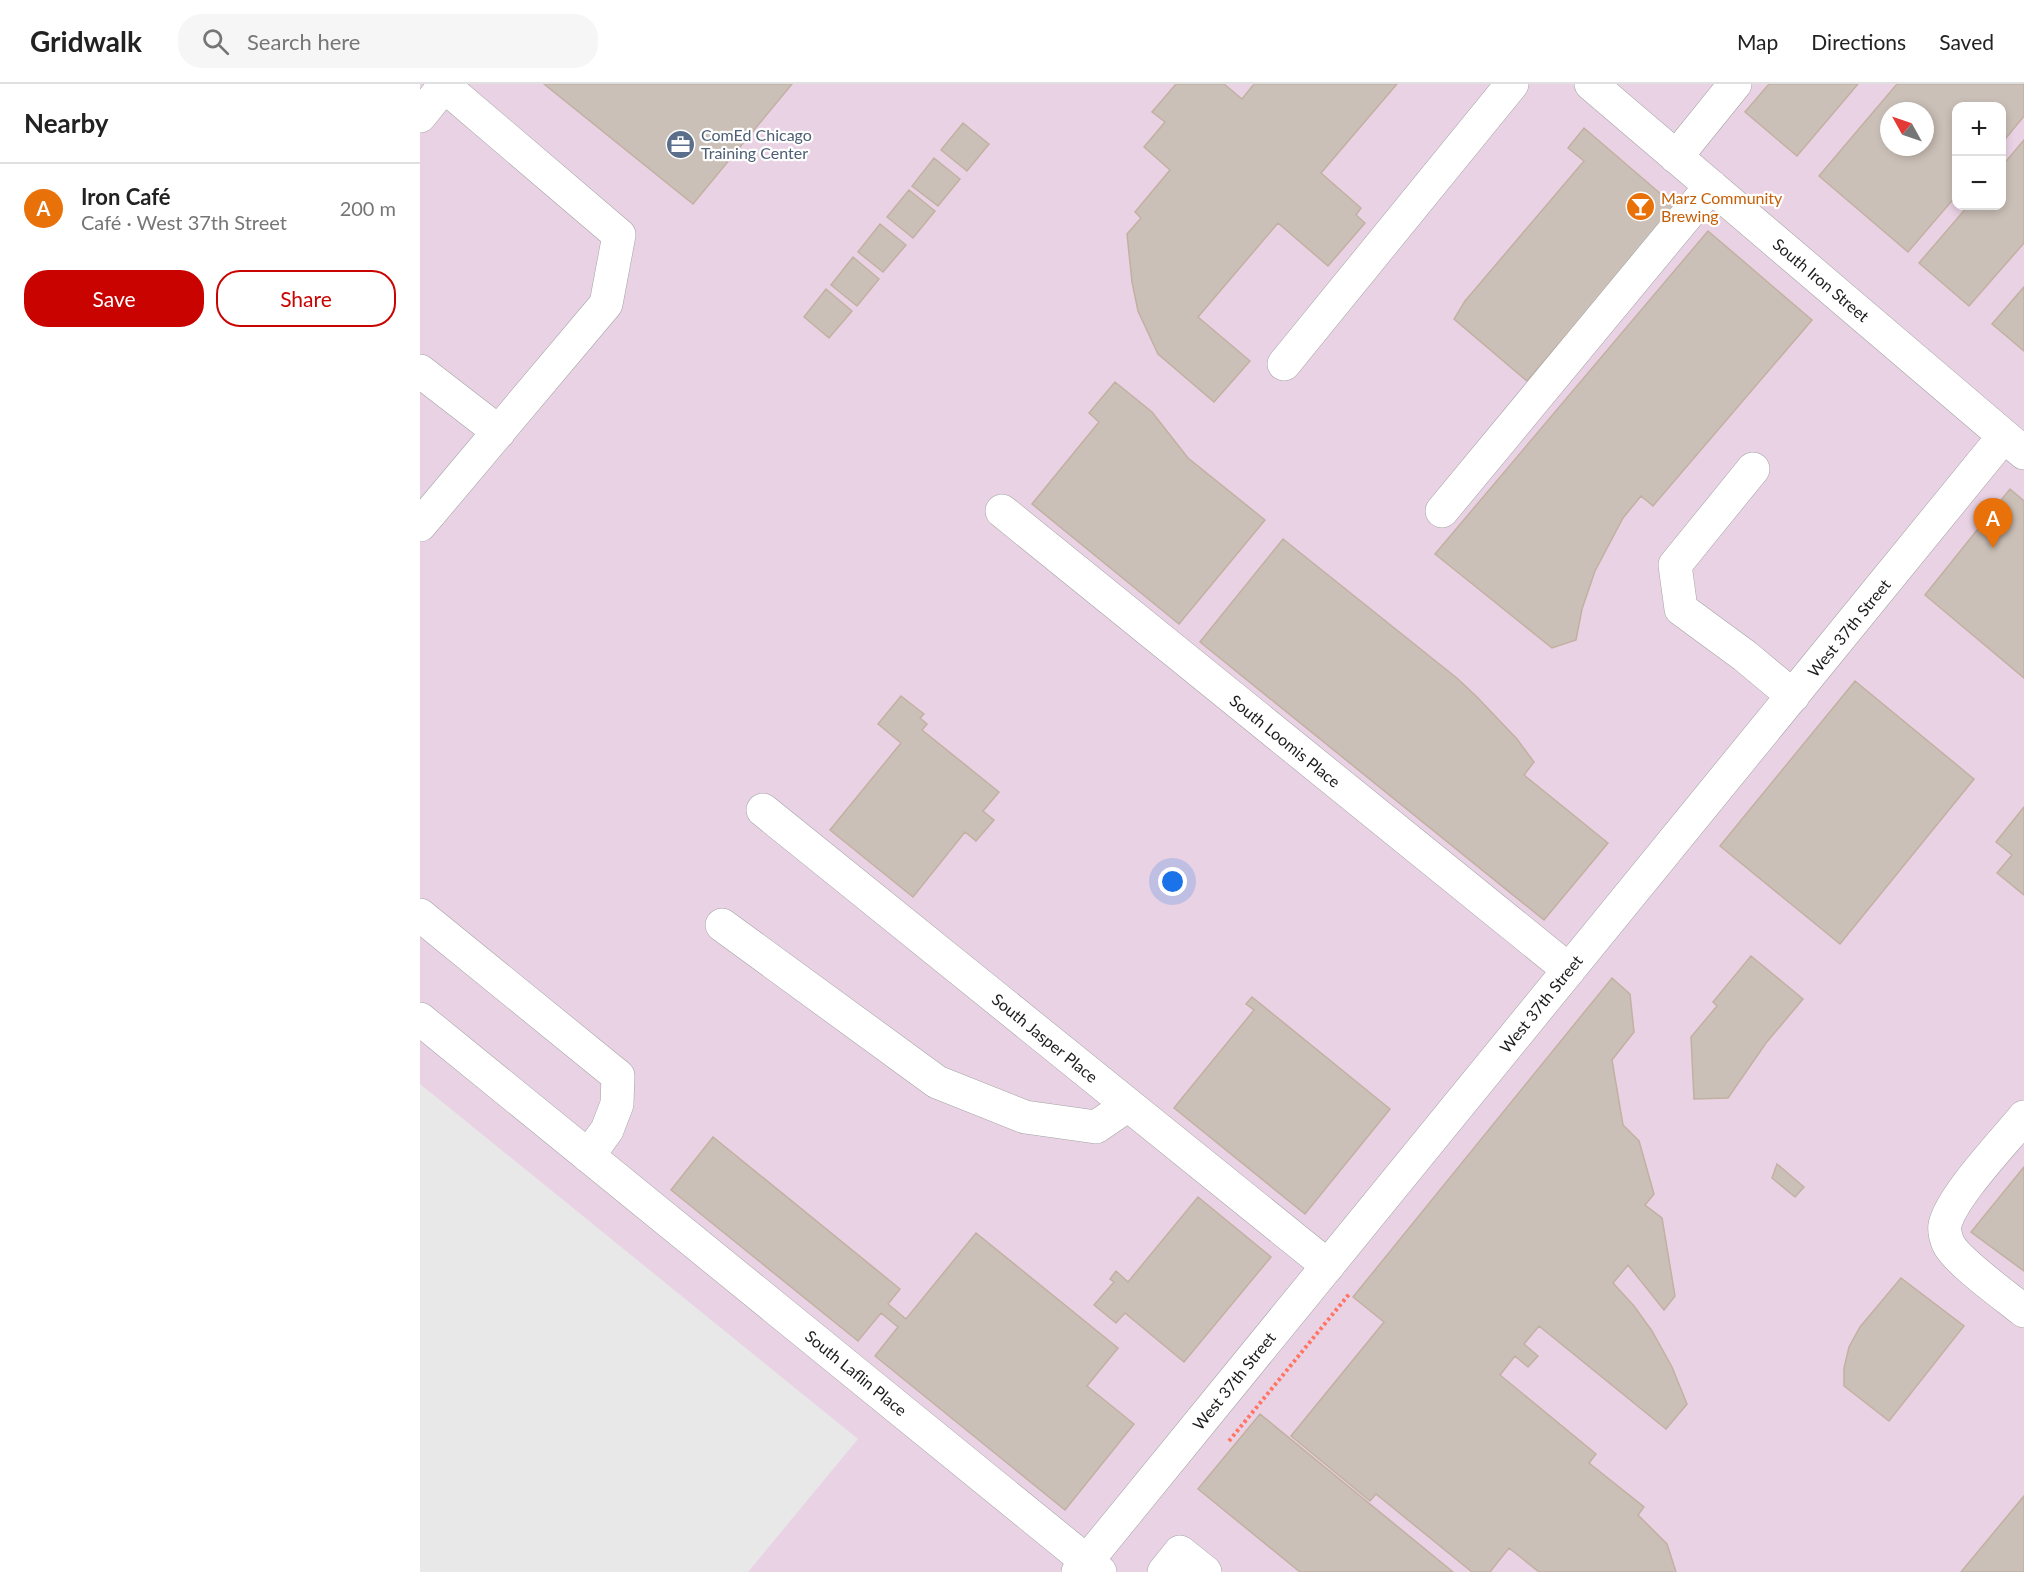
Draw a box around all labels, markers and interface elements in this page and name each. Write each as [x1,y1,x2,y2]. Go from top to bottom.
search box [178,14,598,68]
text: Gridwalk [30,24,142,58]
icon: search [199,25,232,58]
text: Search here [247,28,360,55]
text: Map [1737,29,1778,54]
text: Directions [1811,29,1906,54]
text: Saved [1939,29,1994,54]
north arrow [1880,102,1934,156]
map controls [1952,102,2006,210]
button: + [1952,102,2006,156]
text: Nearby [24,107,109,139]
place label: ComEd Chicago Training Center [701,125,812,162]
office icon: ComEd Chicago Training Center [664,128,696,160]
button: − [1952,156,2006,210]
text: Iron Café [81,183,171,210]
place label: Marz Community Brewing [1661,188,1783,225]
bar icon: Marz Community Brewing [1624,191,1656,223]
text: A [37,196,50,220]
text: 200 m [340,196,396,220]
text: Café · West 37th Street [81,210,287,234]
street label: South Iron Street [1769,234,1873,325]
button: Save [24,270,204,327]
button: Share [216,270,396,327]
pin: A [1974,498,2012,548]
street label: West 37th Street [1803,575,1894,680]
street label: South Loomis Place [1226,690,1344,791]
your location [1158,867,1187,896]
street label: West 37th Street [1495,951,1586,1056]
street label: South Jasper Place [989,989,1102,1086]
street label: South Laflin Place [802,1326,911,1419]
street label: West 37th Street [1188,1328,1279,1433]

